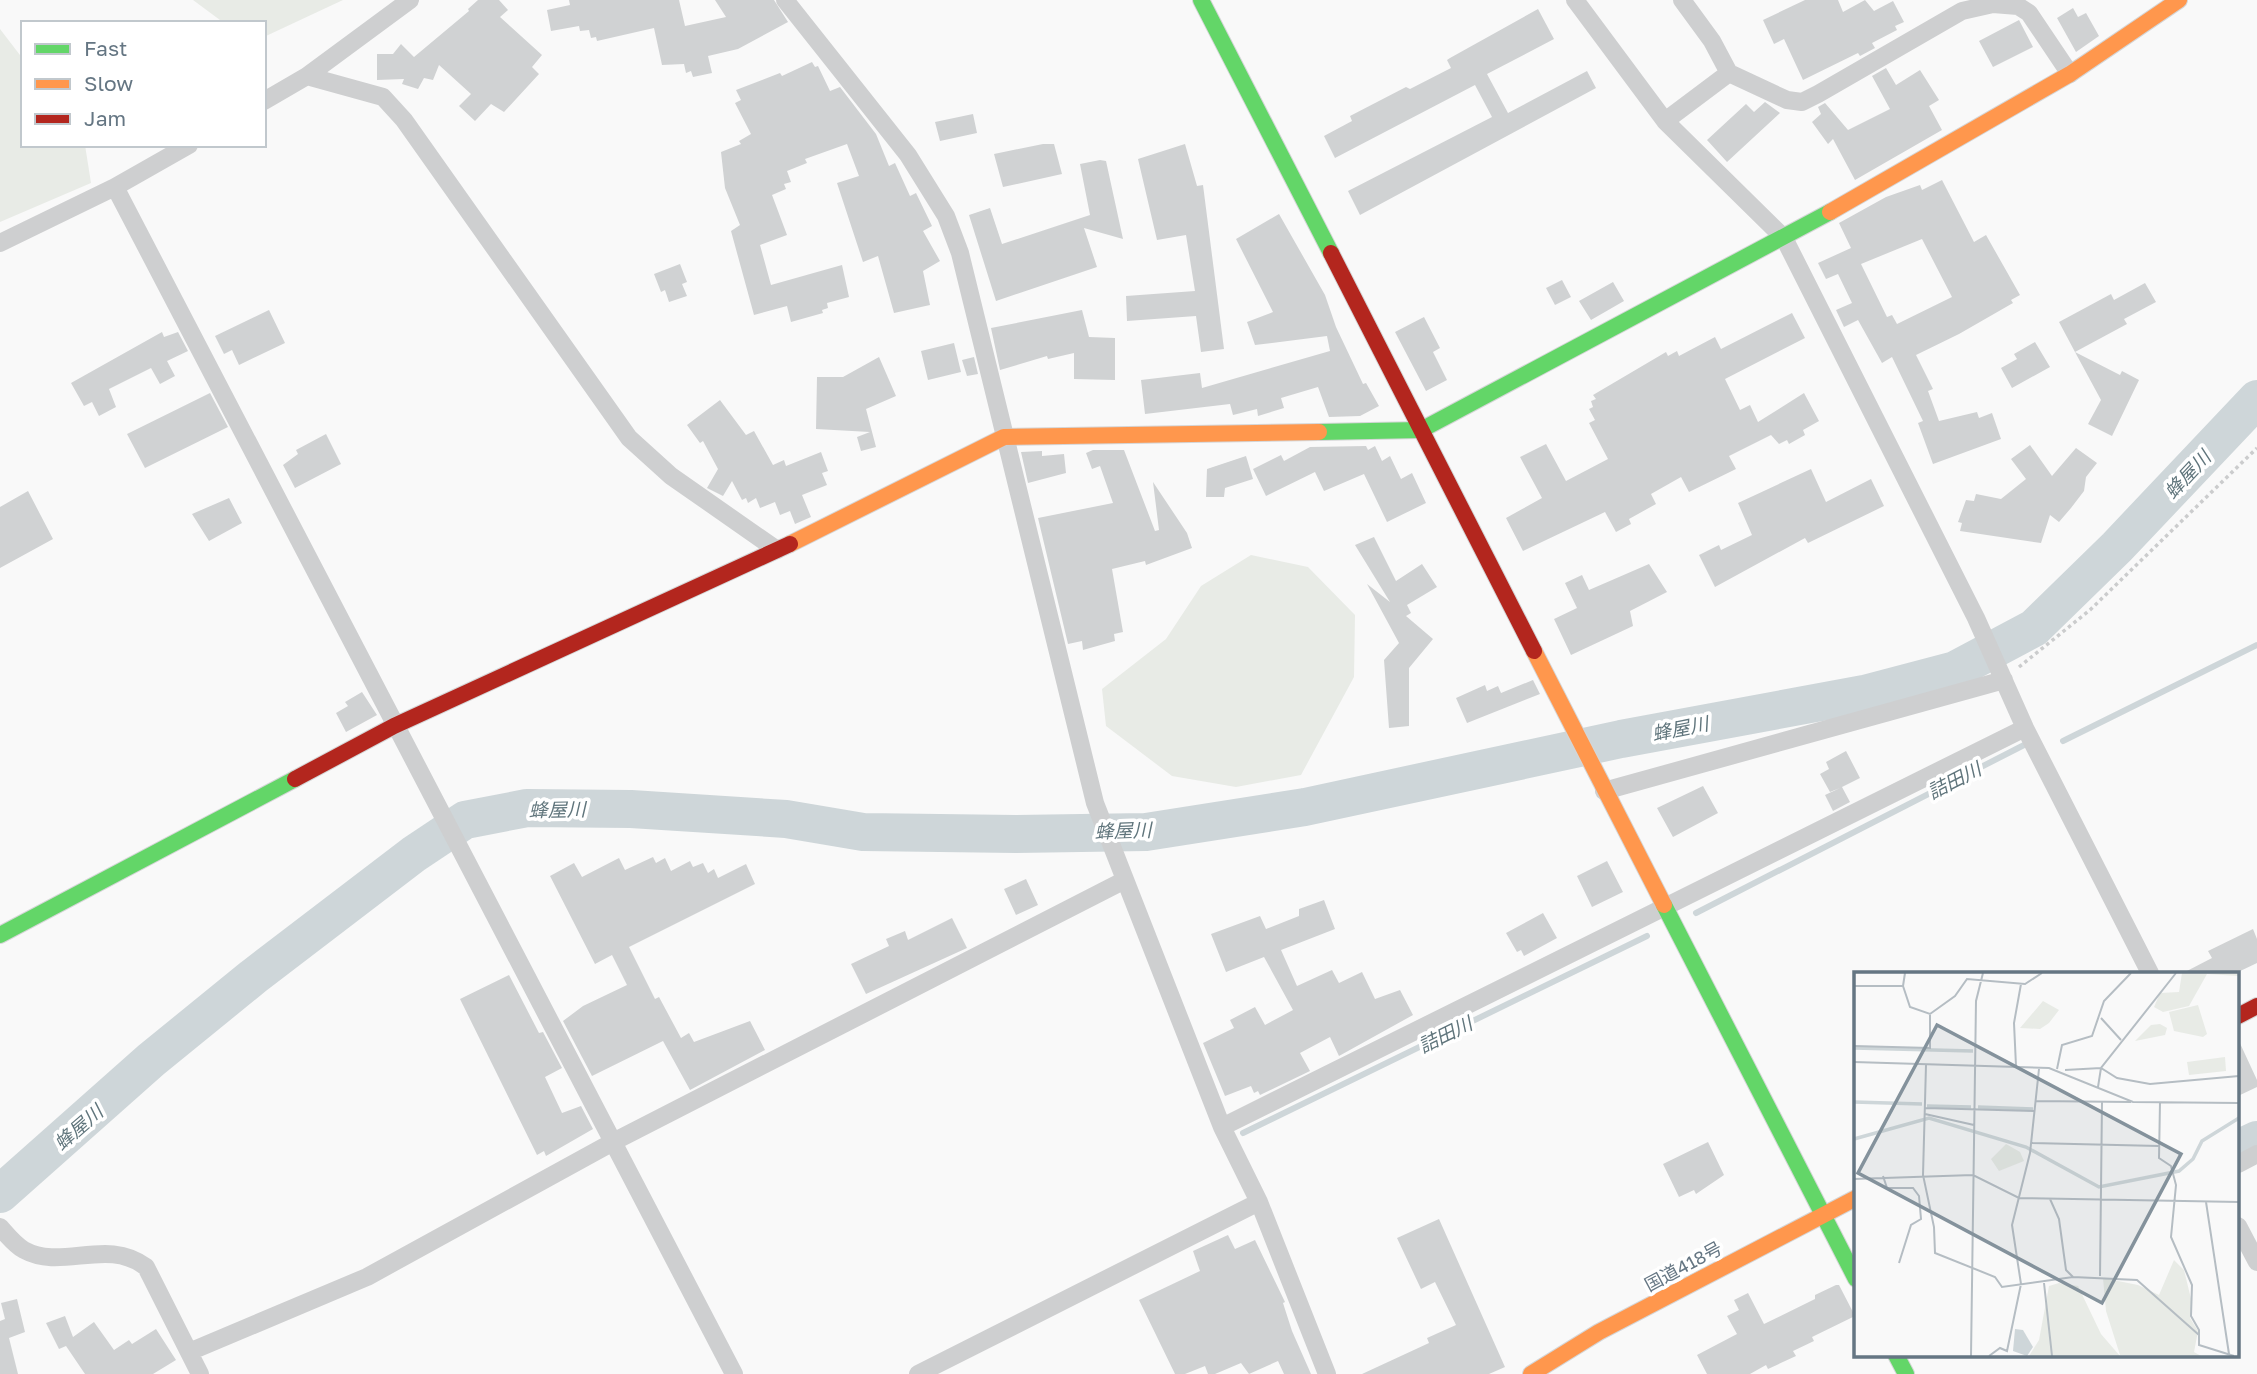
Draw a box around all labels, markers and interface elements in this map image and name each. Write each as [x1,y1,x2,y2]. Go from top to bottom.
legend [21,21,266,147]
text: Fast [84,35,127,61]
text: Slow [84,70,133,96]
text: Jam [84,105,126,131]
water label: 蜂屋川 [2159,444,2216,503]
water label: 蜂屋川 [1650,711,1712,745]
water label: 詰田川 [1923,756,1986,803]
water label: 蜂屋川 [528,797,588,821]
water label: 蜂屋川 [1094,817,1154,842]
inset map [1854,972,2240,1356]
water label: 詰田川 [1414,1010,1477,1057]
water label: 蜂屋川 [49,1098,109,1154]
street label: 国道418号 [1640,1236,1726,1296]

